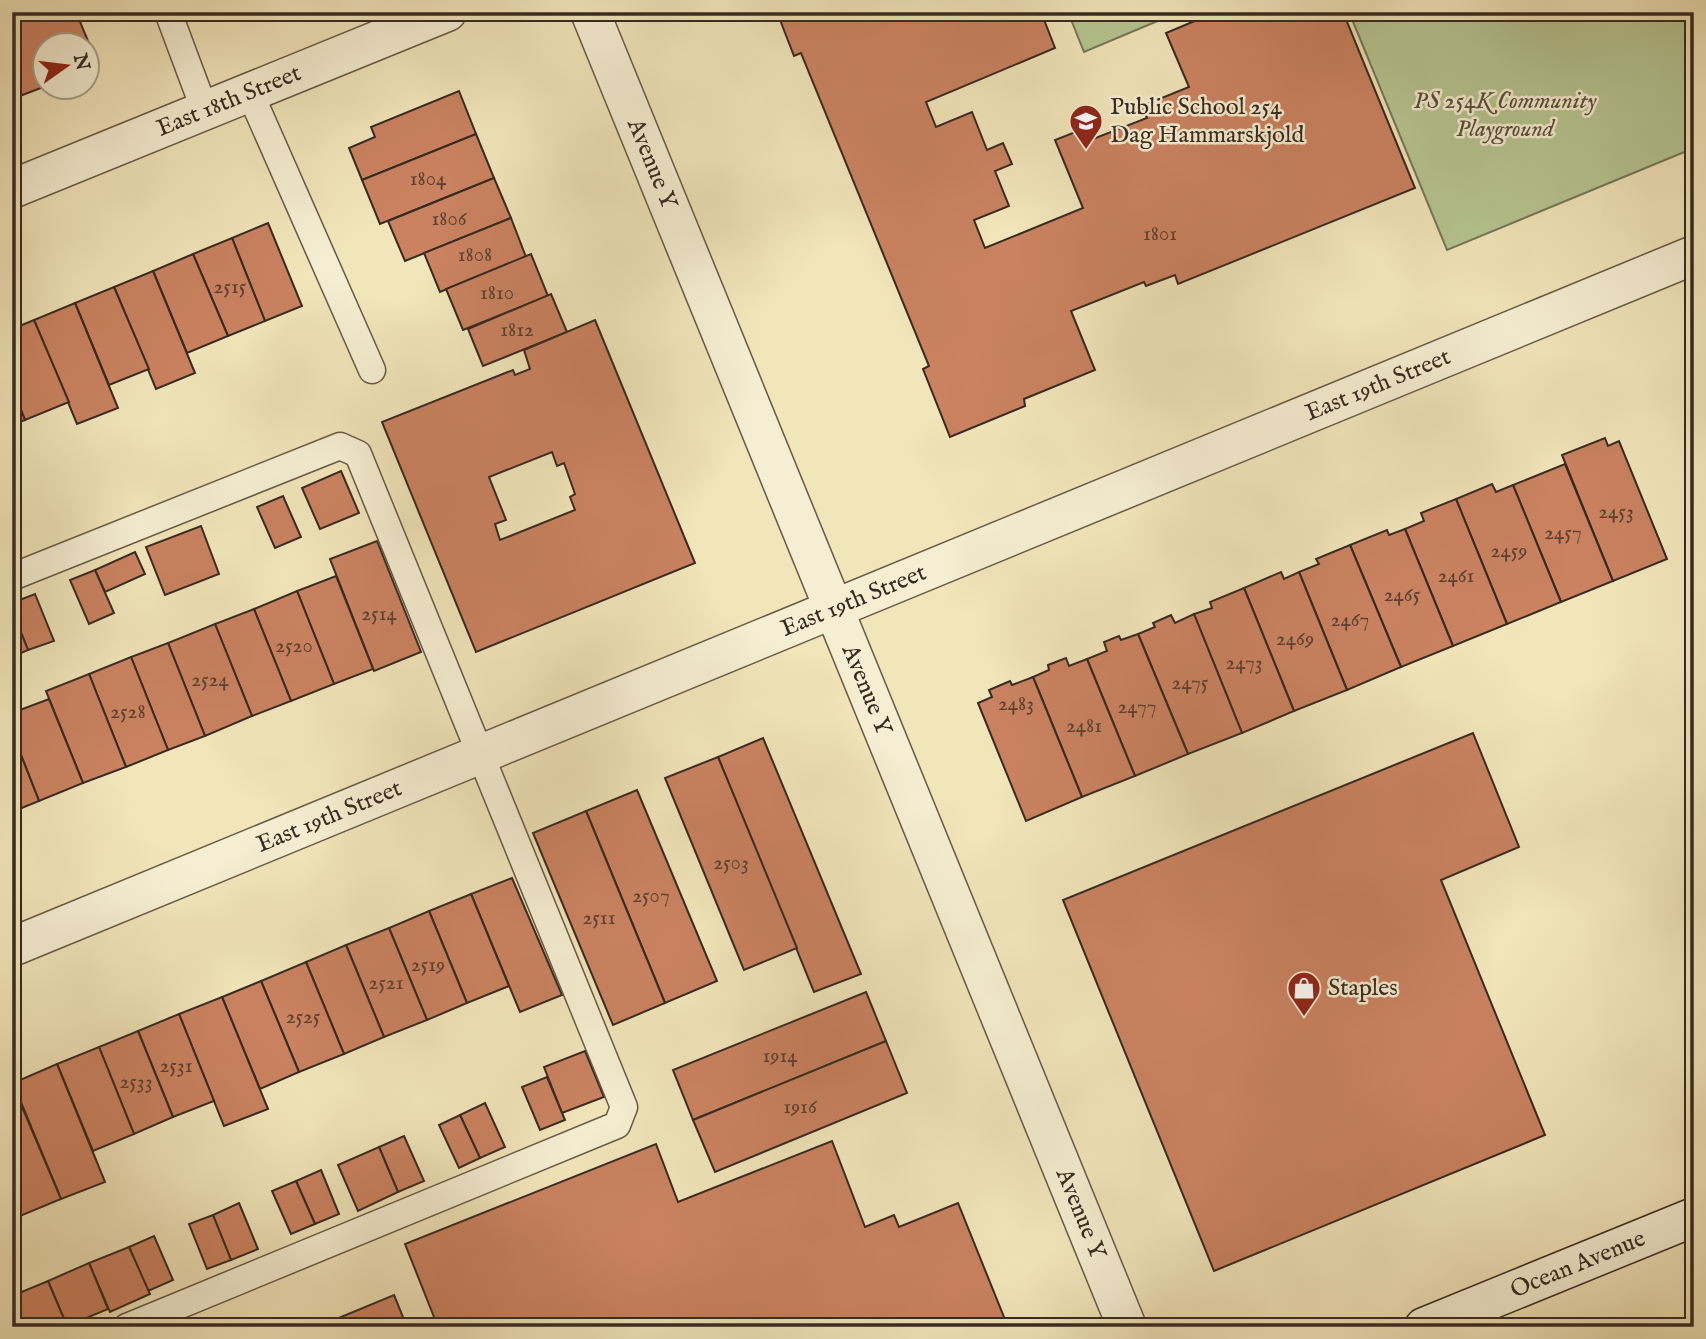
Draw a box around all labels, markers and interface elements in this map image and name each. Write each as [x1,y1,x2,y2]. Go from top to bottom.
north arrow [32,32,102,102]
text: N [67,51,94,74]
street label: East 18th Street [152,58,306,144]
park label: PS 254K Community Playground [1414,86,1597,145]
place label: Public School 254 Dag Hammarskjold [1110,92,1304,151]
school or university icon: Public School 254 Dag Hammarskjold [1067,102,1105,151]
street label: Avenue Y [619,113,685,215]
house number: 1804 [410,166,447,193]
house number: 1806 [431,206,468,233]
house number: 1801 [1143,221,1177,248]
house number: 1808 [458,242,492,269]
house number: 2515 [214,274,247,301]
house number: 1810 [480,280,514,307]
house number: 1812 [500,317,534,344]
street label: East 19th Street [1301,341,1455,429]
house number: 2453 [1598,499,1634,526]
house number: 2457 [1544,520,1582,547]
house number: 2459 [1491,538,1527,565]
street label: East 19th Street [776,557,931,644]
house number: 2461 [1438,563,1474,590]
house number: 2465 [1384,582,1421,609]
house number: 2514 [361,601,397,628]
house number: 2467 [1331,607,1369,634]
house number: 2469 [1276,626,1314,653]
house number: 2520 [275,633,313,660]
street label: Avenue Y [834,639,900,741]
house number: 2473 [1225,650,1263,677]
house number: 2524 [191,667,229,694]
house number: 2475 [1172,670,1209,697]
house number: 2483 [998,691,1034,718]
house number: 2477 [1117,694,1157,721]
house number: 2528 [110,699,146,726]
house number: 2481 [1066,713,1102,740]
street label: East 19th Street [252,773,406,860]
house number: 2503 [713,850,749,877]
house number: 2507 [632,883,670,910]
house number: 2511 [582,905,616,932]
house number: 2519 [411,952,445,979]
shop icon: Staples [1285,969,1323,1018]
house number: 2521 [368,970,404,997]
place label: Staples [1328,973,1398,1004]
house number: 2525 [286,1004,321,1031]
house number: 1914 [762,1043,798,1070]
house number: 2531 [159,1053,193,1080]
house number: 2533 [119,1069,153,1096]
house number: 1916 [783,1094,818,1121]
street label: Avenue Y [1048,1163,1114,1265]
street label: Ocean Avenue [1506,1223,1650,1306]

